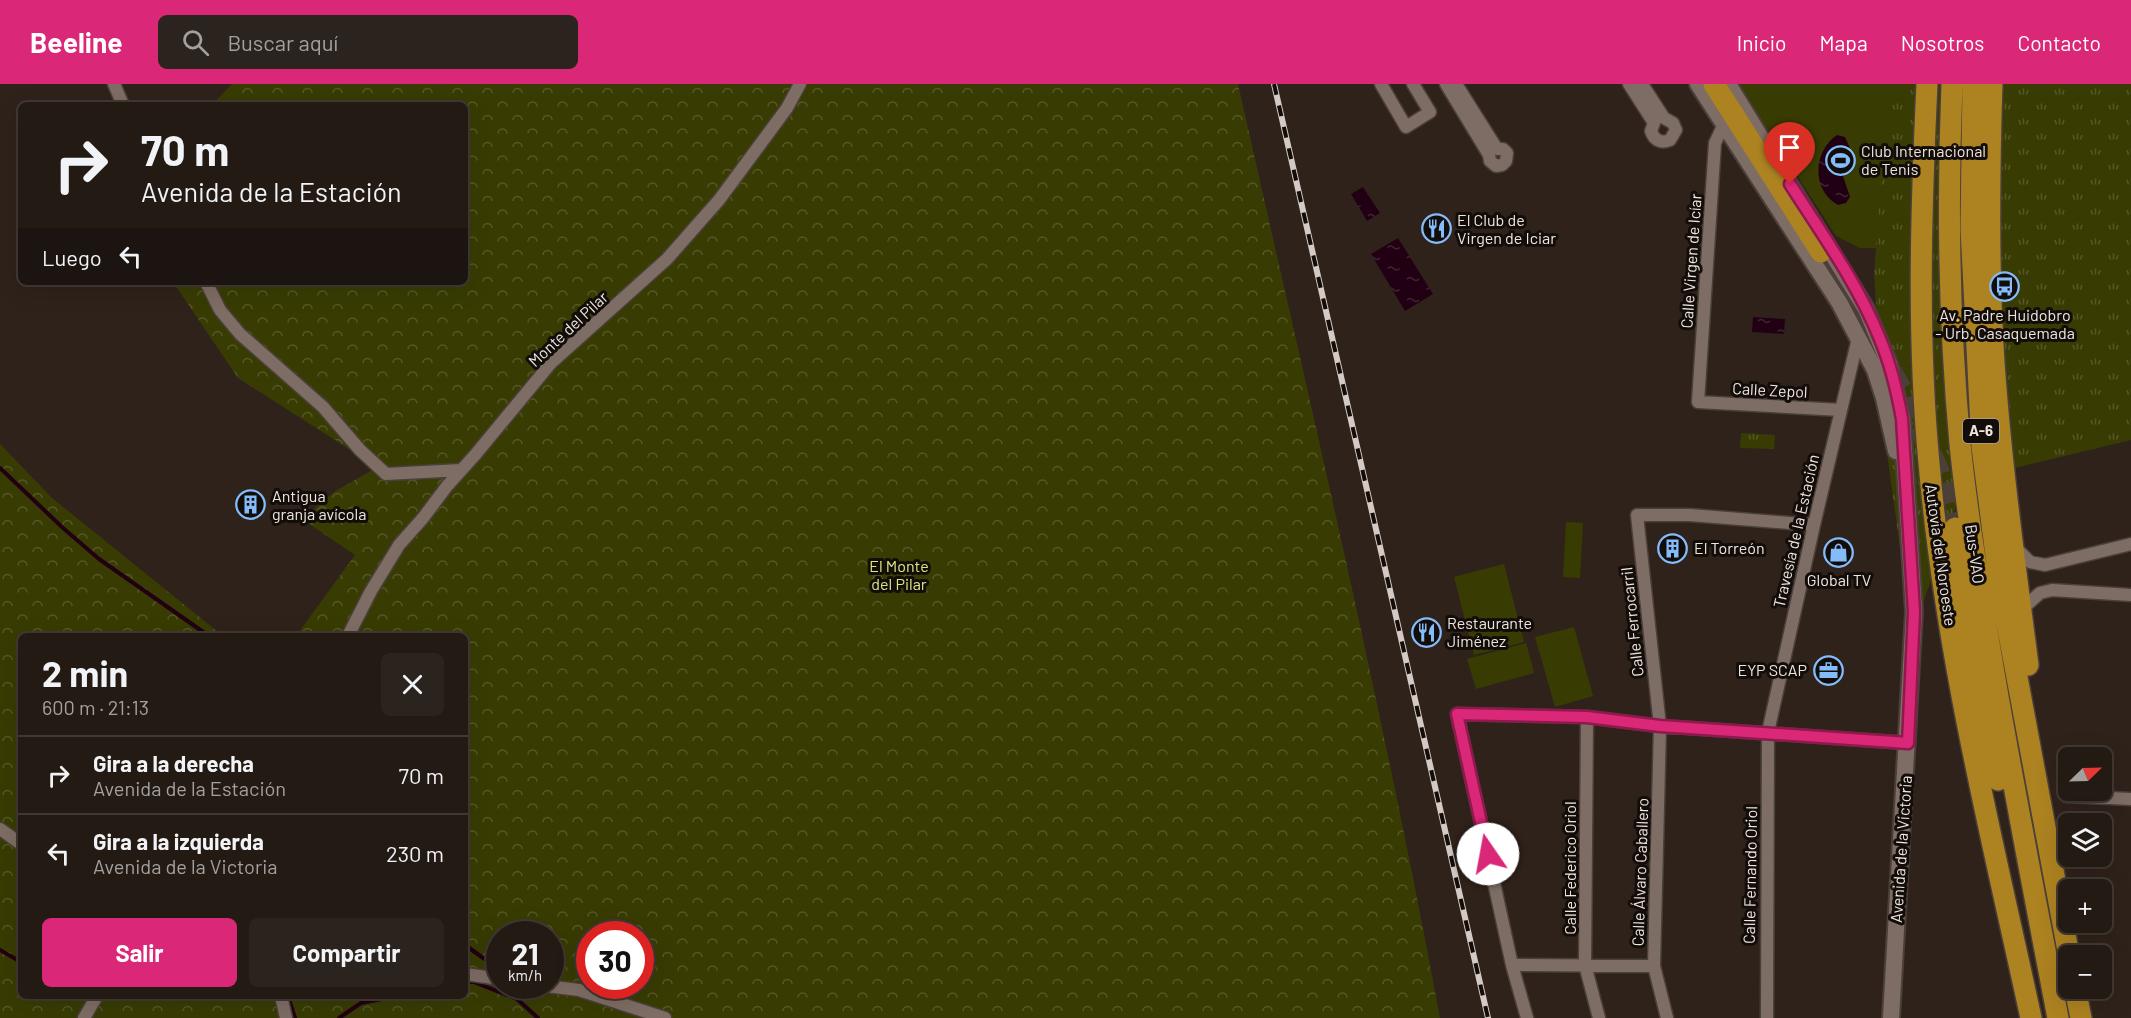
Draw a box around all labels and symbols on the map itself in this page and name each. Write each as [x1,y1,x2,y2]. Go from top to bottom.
pin [1764,122,1815,184]
place label: Club Internacional de Tenis [1861,141,1986,178]
sports icon: Club Internacional de Tenis [1824,144,1856,176]
street label: Calle Virgen de Icíar [1676,193,1705,329]
place label: El Club de Virgen de Iciar [1457,210,1556,247]
restaurant icon: El Club de Virgen de Iciar [1420,213,1452,245]
bus stop icon: Av. Padre Huidobro - Urb. Casaquemada [1989,271,2021,303]
street label: Monte del Pilar [524,287,611,370]
place label: Av. Padre Huidobro - Urb. Casaquemada [1935,305,2075,342]
street label: Calle Zepol [1732,378,1808,401]
road number: A-6 [1963,419,1999,443]
street label: Travesía de la Estación [1769,452,1822,609]
street label: Autovía del Noroeste [1922,483,1961,627]
place label: Antigua granja avícola [272,486,366,523]
building icon: Antigua granja avícola [235,489,267,521]
street label: Bus-VAO [1962,523,1989,585]
building icon: El Torreón [1657,532,1689,564]
shop icon: Global TV [1823,536,1855,568]
place label: El Torreón [1694,538,1765,557]
park label: El Monte del Pilar [869,556,929,593]
street label: Calle Ferrocarril [1616,566,1647,678]
place label: Global TV [1807,570,1871,589]
place label: Restaurante Jiménez [1447,613,1532,650]
restaurant icon: Restaurante Jiménez [1410,616,1442,648]
office icon: EYP SCAP [1812,654,1844,686]
place label: EYP SCAP [1738,660,1807,679]
north arrow [2058,747,2112,801]
street label: Avenida de la Victoria [1886,775,1915,923]
street label: Calle Álvaro Caballero [1627,797,1652,947]
street label: Calle Federico Oriol [1560,801,1579,935]
street label: Calle Fernando Oriol [1739,806,1760,944]
position arrow [1456,822,1520,886]
speed limit sign: 30 [576,921,654,999]

